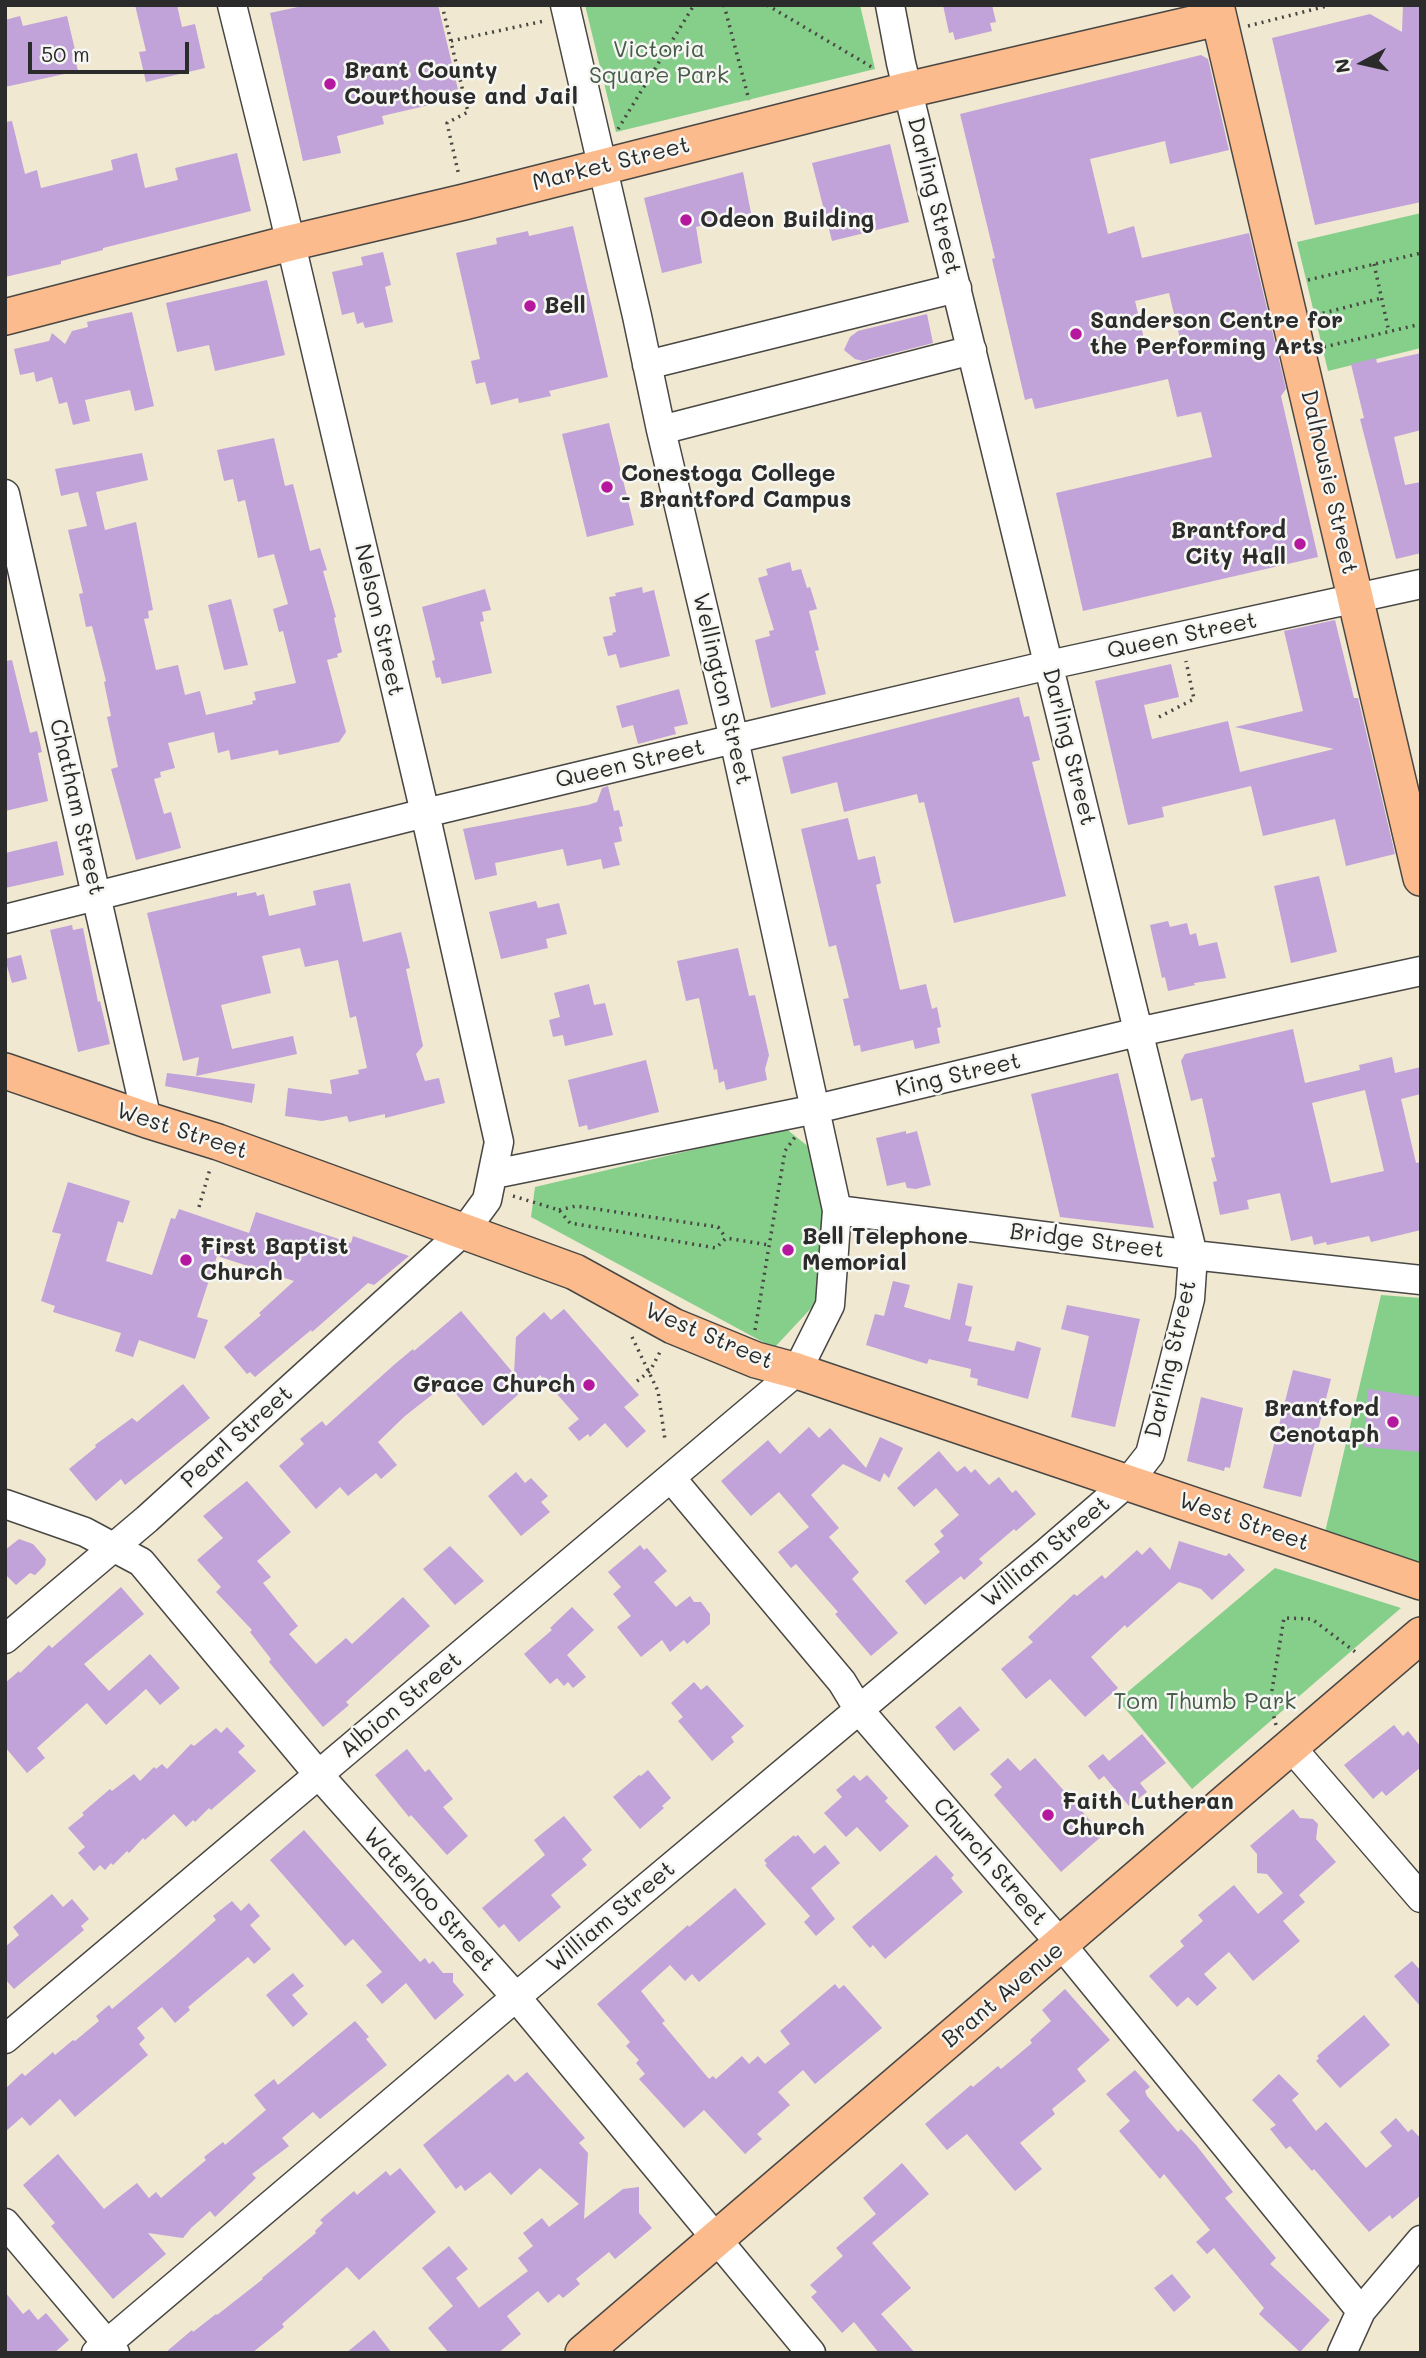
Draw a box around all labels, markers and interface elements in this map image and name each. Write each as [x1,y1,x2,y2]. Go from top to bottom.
scale bar [32,28,192,72]
north arrow [1328,28,1398,98]
park label: Victoria Square Park [589,36,729,90]
text: 50 m [41,40,90,67]
place label: Brant County Courthouse and Jail [344,57,578,111]
text: N [1328,57,1355,75]
marker: Brant County Courthouse and Jail [322,76,338,92]
street label: Darling Street [901,114,967,278]
street label: Market Street [529,131,693,197]
place label: Odeon Building [700,206,874,234]
marker: Odeon Building [678,212,694,228]
place label: Bell [544,292,586,320]
marker: Bell [522,298,538,314]
place label: Sanderson Centre for the Performing Arts [1090,307,1343,361]
marker: Sanderson Centre for the Performing Arts [1068,326,1084,342]
street label: Dalhousie Street [1294,387,1364,577]
place label: Conestoga College - Brantford Campus [621,460,851,514]
marker: Conestoga College - Brantford Campus [599,479,615,495]
place label: Brantford City Hall [1171,517,1286,571]
marker: Brantford City Hall [1292,536,1308,552]
street label: Nelson Street [348,541,410,699]
street label: Wellington Street [686,590,758,788]
street label: Queen Street [1105,607,1259,665]
street label: Darling Street [1036,665,1102,829]
street label: Chatham Street [43,716,111,898]
street label: Queen Street [553,733,707,795]
street label: King Street [893,1047,1023,1103]
street label: West Street [113,1097,251,1165]
street label: Bridge Street [1008,1218,1166,1264]
place label: Bell Telephone Memorial [802,1223,968,1277]
place label: First Baptist Church [200,1233,348,1287]
marker: Bell Telephone Memorial [780,1242,796,1258]
marker: First Baptist Church [178,1252,194,1268]
street label: Darling Street [1139,1277,1203,1441]
street label: West Street [641,1297,777,1375]
place label: Grace Church [413,1371,575,1399]
marker: Grace Church [581,1377,597,1393]
street label: Pearl Street [176,1380,298,1494]
place label: Brantford Cenotaph [1264,1395,1379,1449]
marker: Brantford Cenotaph [1385,1414,1401,1430]
street label: West Street [1175,1487,1313,1557]
street label: William Street [976,1490,1116,1614]
street label: Albion Street [335,1646,467,1764]
park label: Tom Thumb Park [1114,1688,1296,1716]
place label: Faith Lutheran Church [1062,1788,1234,1842]
street label: Church Street [927,1792,1053,1932]
marker: Faith Lutheran Church [1040,1807,1056,1823]
street label: Waterloo Street [357,1822,501,1978]
street label: William Street [541,1855,681,1979]
street label: Brant Avenue [937,1936,1069,2054]

